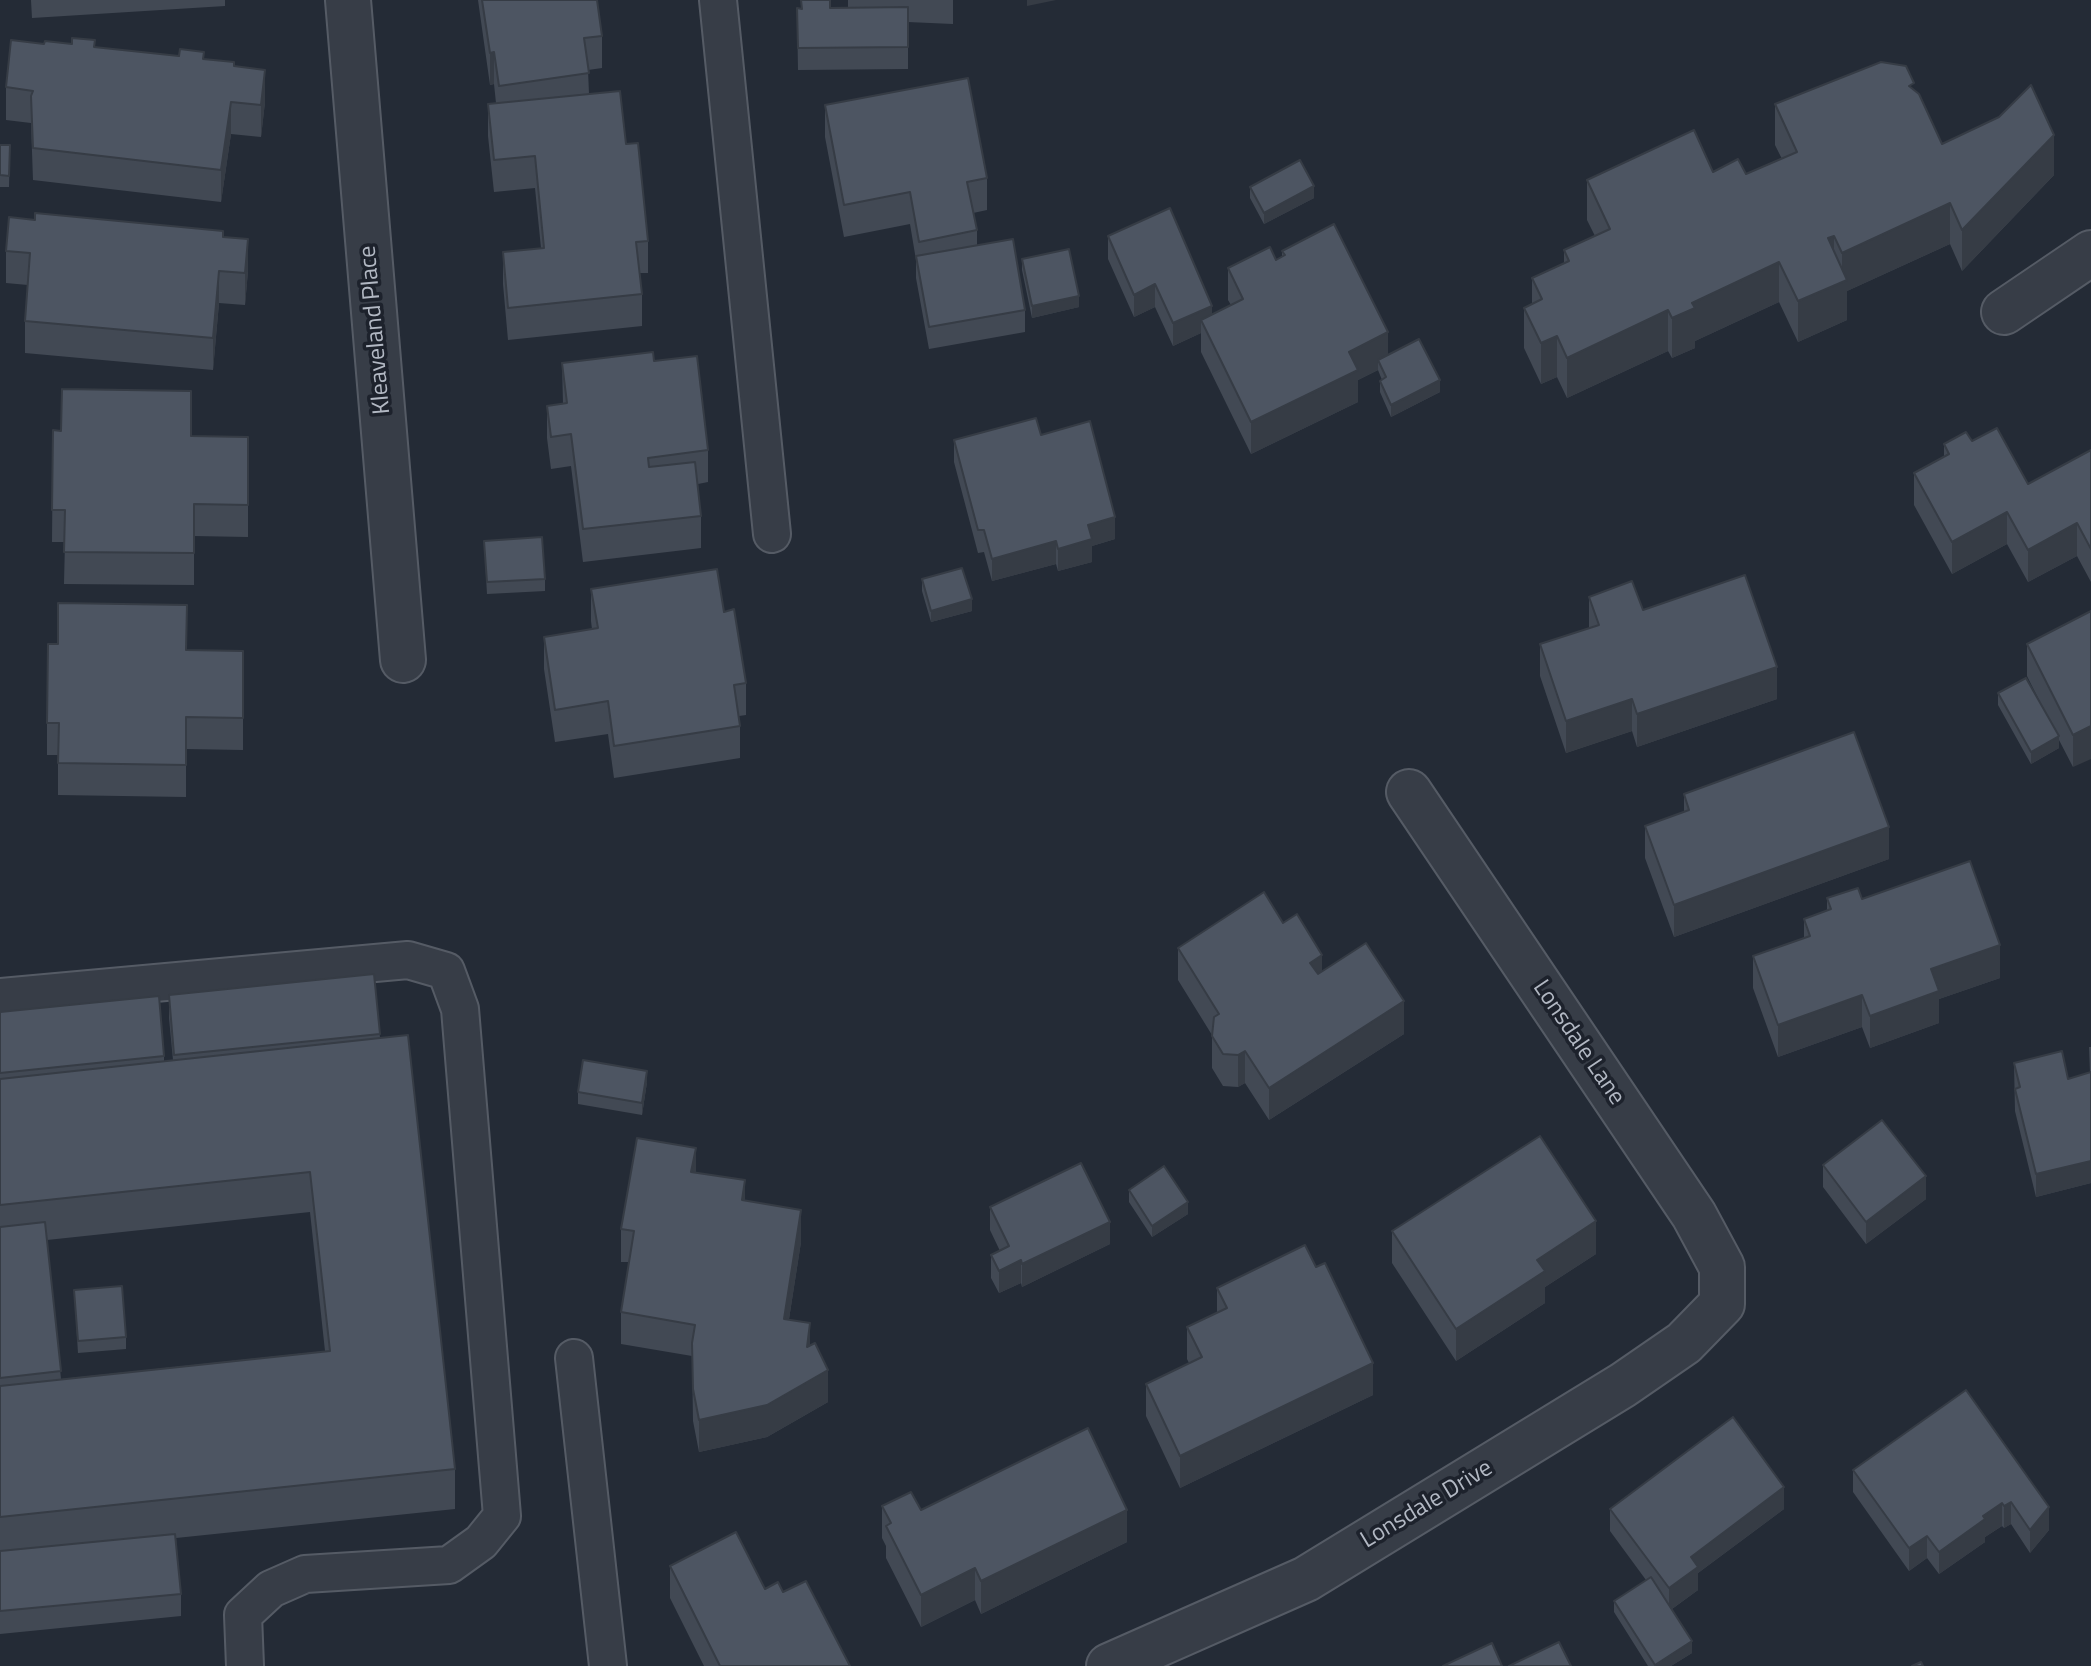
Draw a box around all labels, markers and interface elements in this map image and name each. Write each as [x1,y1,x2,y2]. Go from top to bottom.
street label: Kleaveland Place [354,244,398,416]
street label: Lonsdale Lane [1526,975,1630,1111]
street label: Lonsdale Drive [1356,1454,1498,1556]

